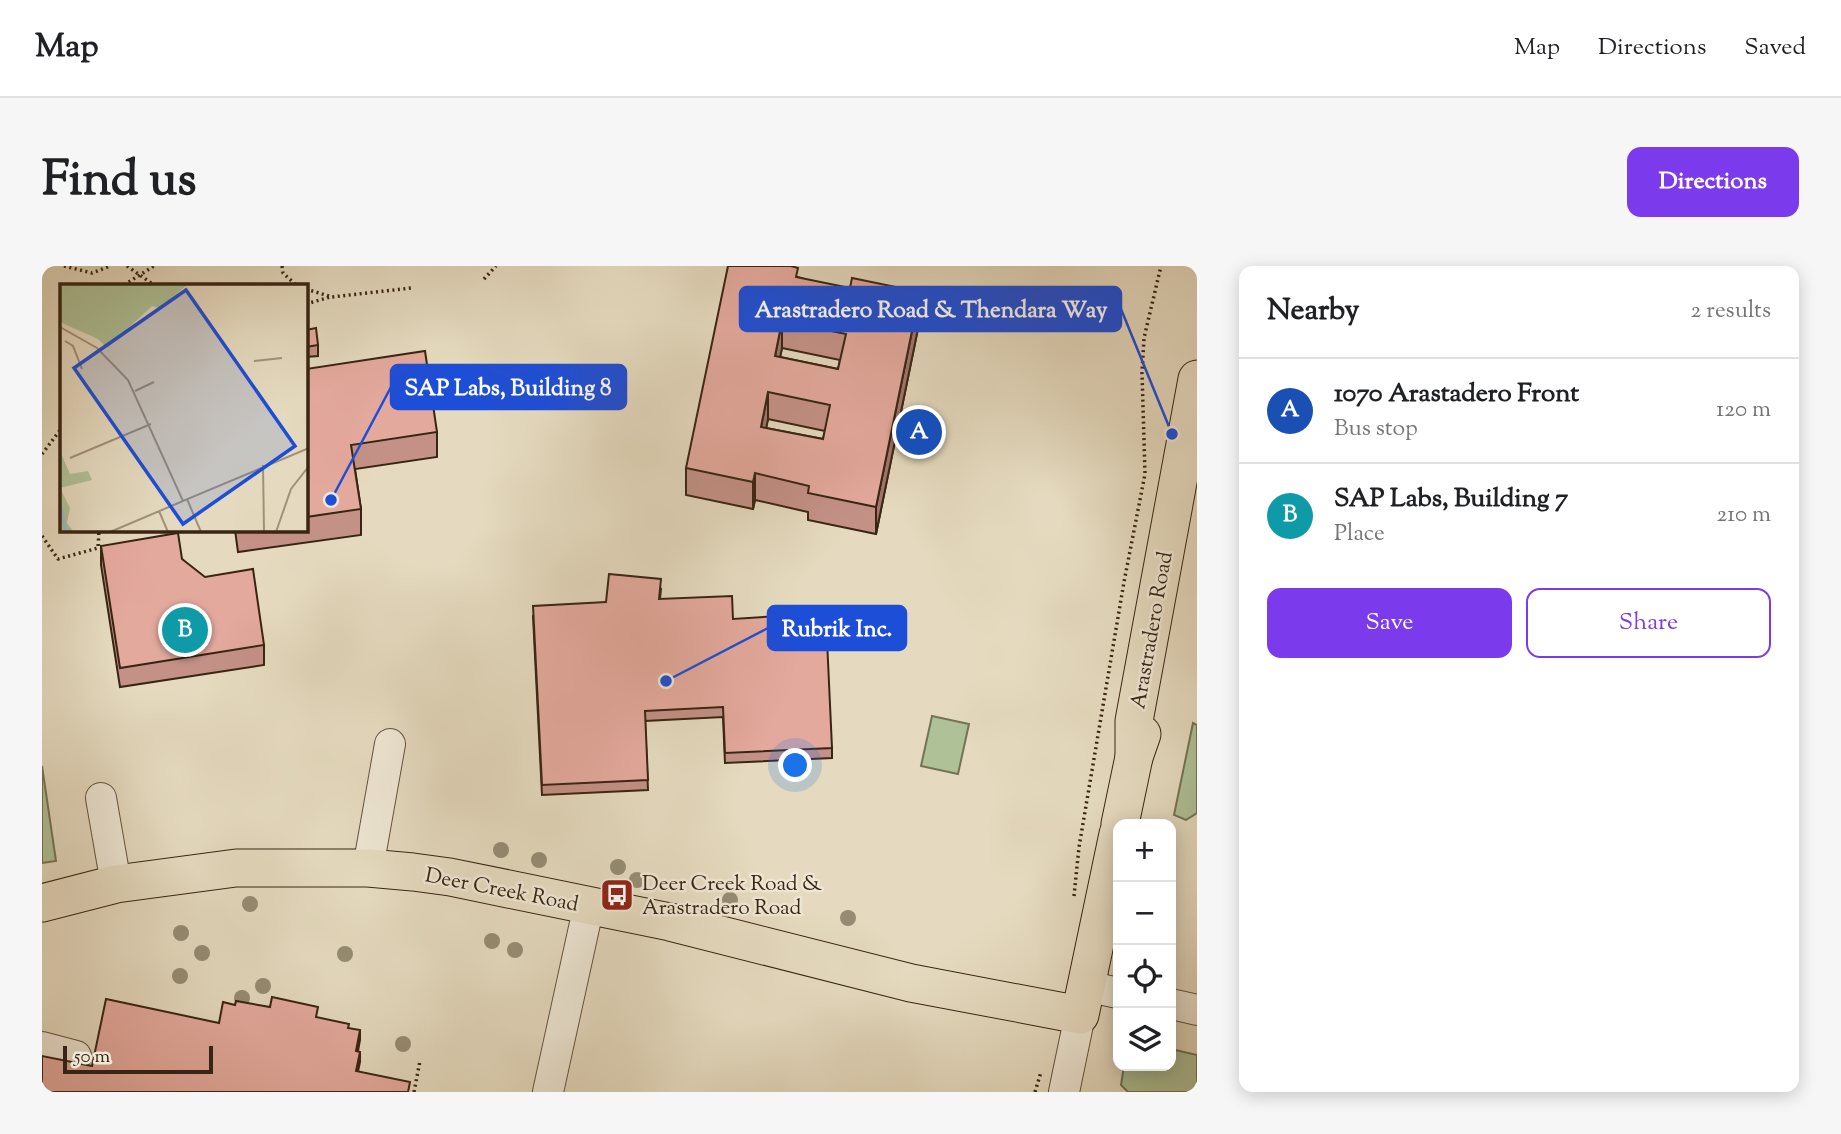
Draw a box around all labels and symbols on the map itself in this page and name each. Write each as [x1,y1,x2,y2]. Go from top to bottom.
inset map [60,284,308,532]
callout: Arastradero Road & Thendara Way [740,287,1121,331]
text: Arastradero Road & Thendara Way [755,295,1108,328]
callout: SAP Labs, Building 8 [391,365,626,409]
text: SAP Labs, Building 8 [404,373,612,406]
pin: A [896,406,942,458]
street label: Arastradero Road [1124,549,1182,711]
pin: B [162,604,208,656]
callout: Rubrik Inc. [768,606,906,650]
text: Rubrik Inc. [782,614,892,647]
your location [778,748,812,782]
street label: Deer Creek Road [422,861,581,921]
place label: Deer Creek Road & Arastradero Road [642,870,822,924]
bus stop icon: Deer Creek Road & Arastradero Road [598,876,636,914]
scale bar [63,1043,214,1075]

